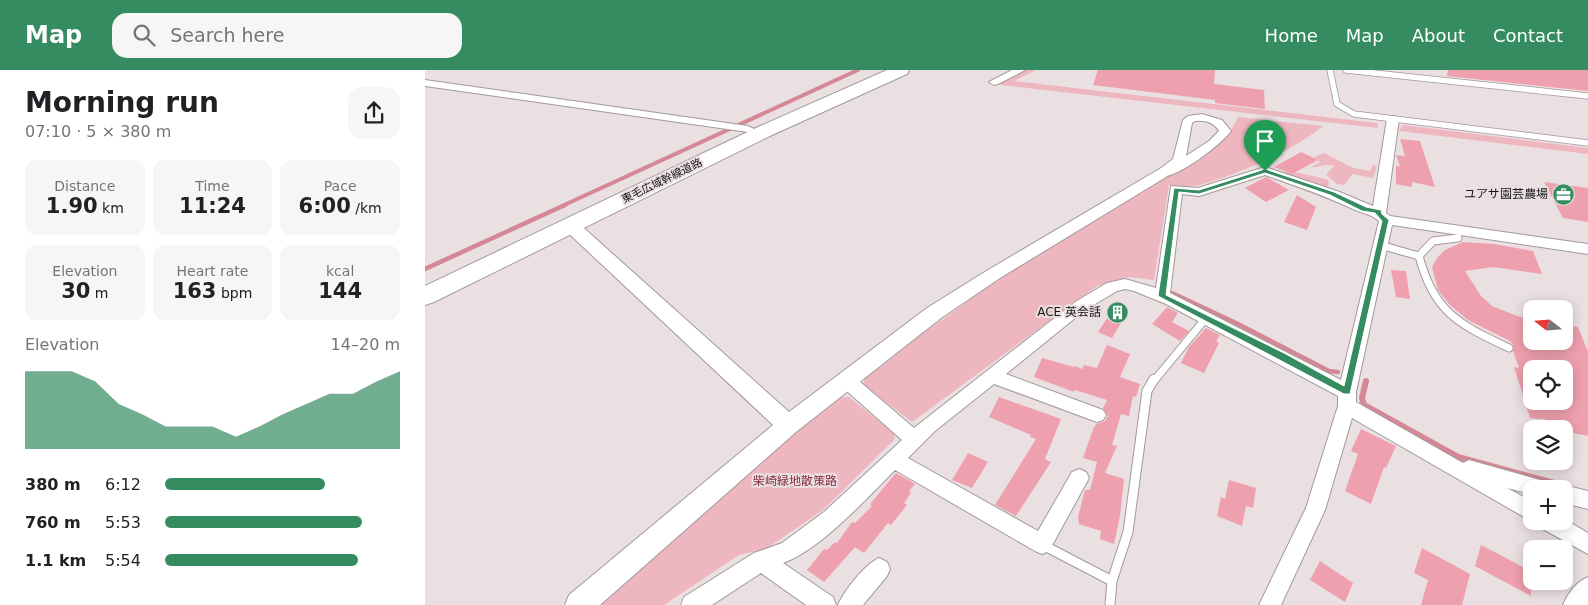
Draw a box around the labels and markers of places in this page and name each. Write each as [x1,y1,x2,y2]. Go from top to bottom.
pin [1244,120,1286,171]
office icon: ユアサ園芸農場 [1552,182,1576,206]
place label: ユアサ園芸農場 [1464,187,1548,201]
building icon: ACE 英会話 [1105,300,1129,324]
place label: ACE 英会話 [1037,305,1101,319]

